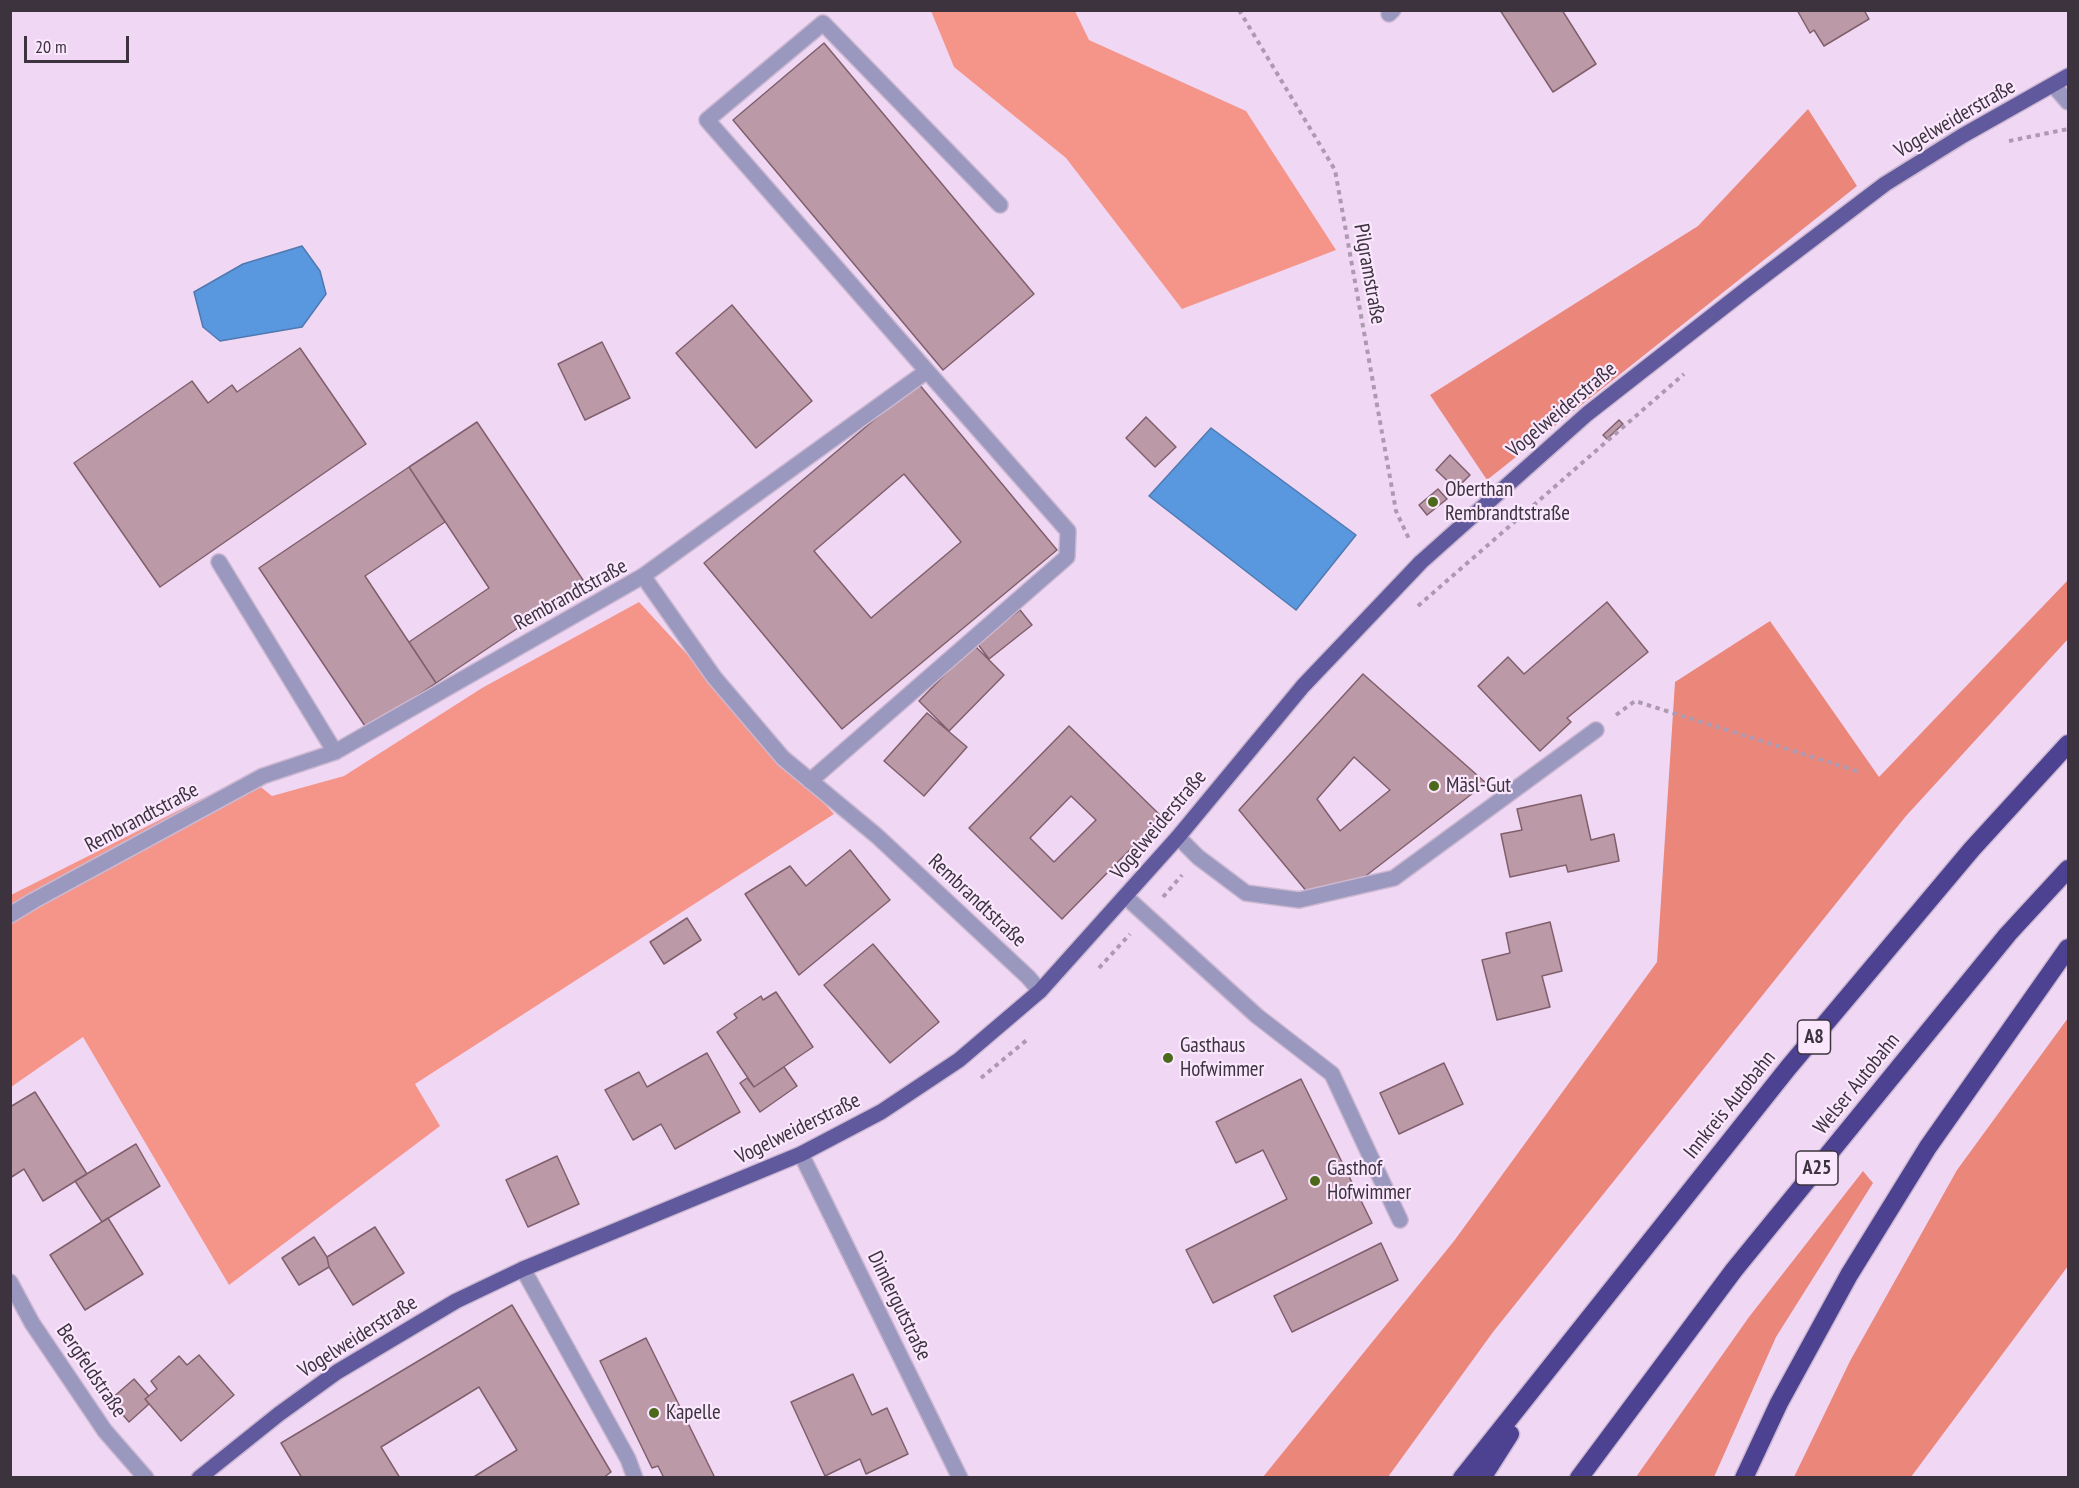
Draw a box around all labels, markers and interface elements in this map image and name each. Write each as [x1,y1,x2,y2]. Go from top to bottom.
scale bar [27,24,132,62]
text: 20 m [35,35,67,58]
street label: Vogelweiderstraße [1890,74,2020,164]
street label: Pilgramstraße [1348,222,1390,326]
street label: Vogelweiderstraße [1502,357,1622,463]
place label: Oberthan Rembrandtstraße [1445,477,1570,527]
marker: Oberthan Rembrandtstraße [1426,495,1440,509]
street label: Rembrandtstraße [510,554,632,636]
street label: Vogelweiderstraße [1106,765,1212,885]
place label: Mäsl-Gut [1446,773,1511,799]
street label: Rembrandtstraße [81,778,203,858]
marker: Mäsl-Gut [1427,779,1441,793]
street label: Rembrandtstraße [923,849,1031,953]
road number: A8 [1798,1020,1830,1054]
street label: Welser Autobahn [1809,1028,1905,1140]
place label: Gasthaus Hofwimmer [1180,1033,1264,1083]
street label: Innkreis Autobahn [1679,1046,1781,1164]
marker: Gasthaus Hofwimmer [1161,1051,1175,1065]
street label: Vogelweiderstraße [732,1088,864,1170]
road number: A25 [1796,1151,1838,1185]
place label: Gasthof Hofwimmer [1327,1156,1411,1206]
marker: Gasthof Hofwimmer [1308,1174,1322,1188]
street label: Dimlergutstraße [862,1247,936,1365]
street label: Vogelweiderstraße [294,1290,422,1384]
street label: Bergfeldstraße [51,1320,131,1422]
place label: Kapelle [666,1400,721,1426]
marker: Kapelle [647,1406,661,1420]

